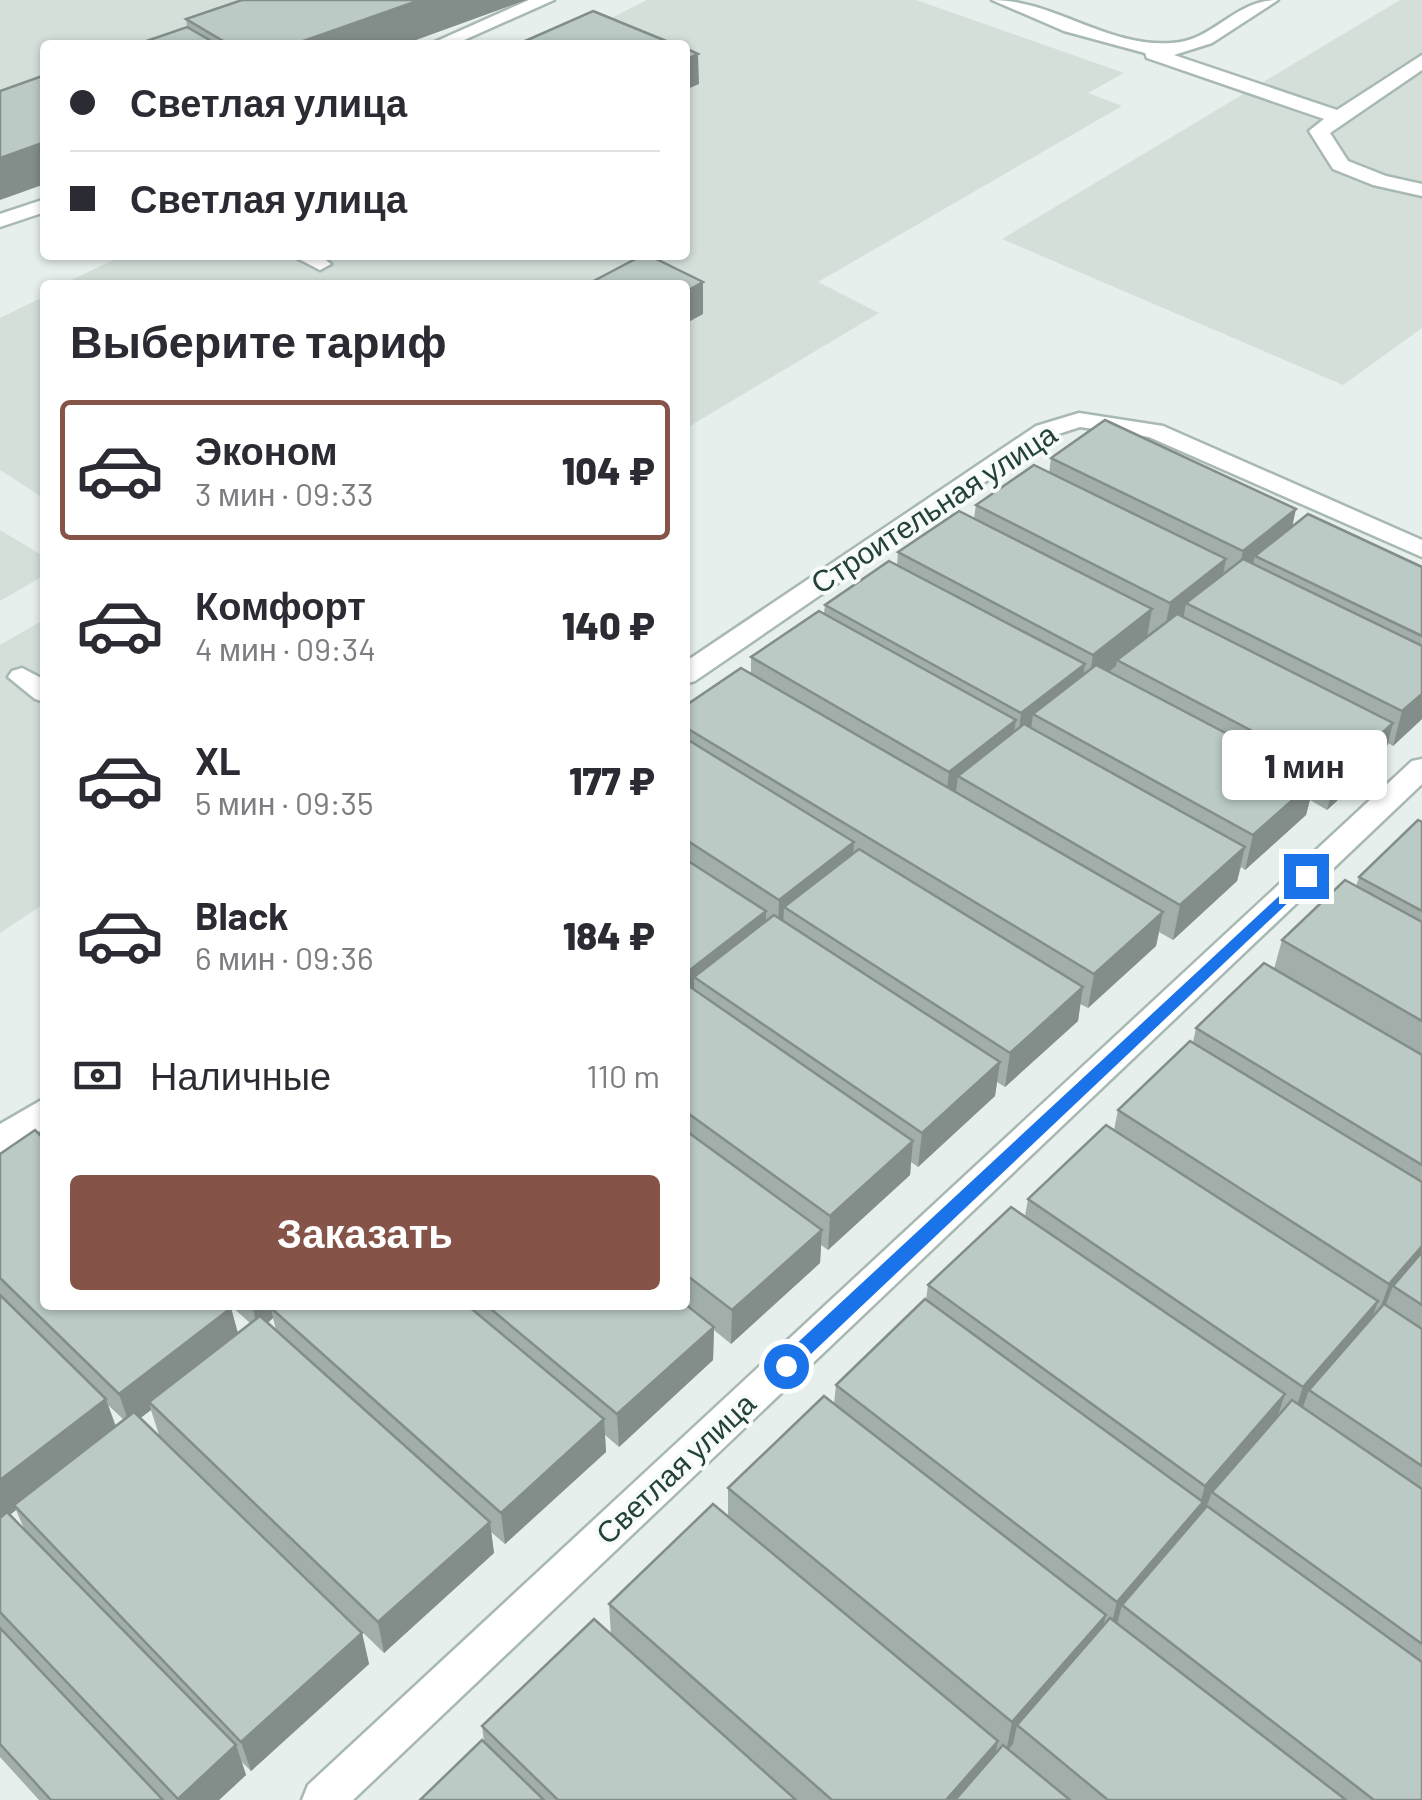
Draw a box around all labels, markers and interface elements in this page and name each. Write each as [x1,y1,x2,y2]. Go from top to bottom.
text: Светлая улица [130,79,407,125]
text: Светлая улица [130,175,407,221]
text: Выберите тариф [70,313,447,367]
street label: Строительная улица [803,414,1063,600]
icon: car [75,425,165,515]
text: Эконом [195,427,338,473]
text: 104 ₽ [562,447,655,493]
text: 3 мин · 09:33 [195,474,374,512]
icon: car [75,580,165,670]
text: Комфорт [195,582,366,628]
text: 140 ₽ [562,602,655,648]
text: 4 мин · 09:34 [195,629,376,667]
callout: 1 мин [1224,731,1388,801]
icon: car [75,735,165,825]
text: XL [195,737,241,783]
text: 1 мин [1264,746,1345,784]
text: 177 ₽ [569,757,655,803]
text: 5 мин · 09:35 [195,783,373,821]
route end [1284,854,1329,899]
icon: car [75,890,165,980]
text: Black [195,892,289,938]
text: 184 ₽ [563,912,655,958]
text: 6 мин · 09:36 [195,938,374,976]
icon: cash [70,1048,125,1103]
text: Наличные [150,1052,331,1098]
text: 110 m [587,1056,660,1094]
button: Заказать [70,1175,660,1290]
route start [764,1344,809,1389]
street label: Светлая улица [587,1384,762,1551]

